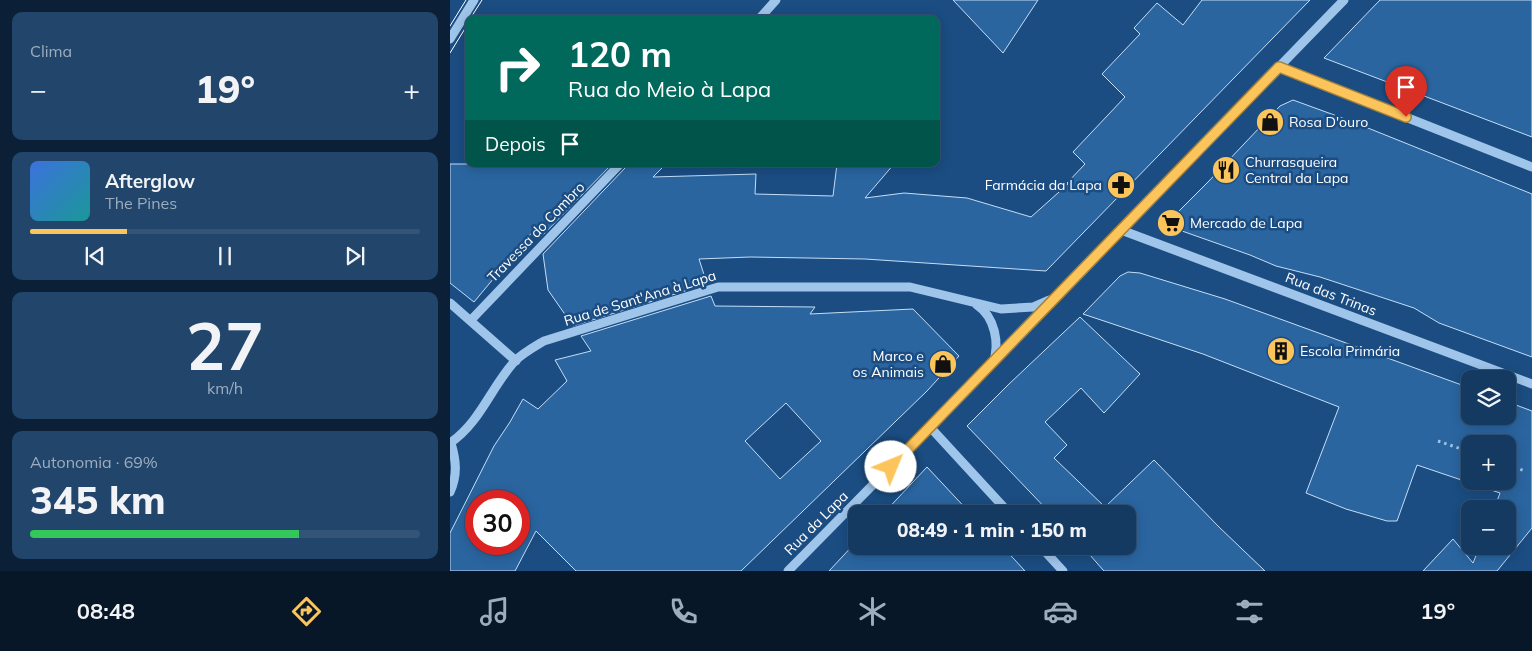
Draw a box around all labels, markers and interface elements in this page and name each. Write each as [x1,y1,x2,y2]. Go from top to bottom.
text: 120 m [568,32,672,76]
icon: right [485,35,550,100]
text: Clima [30,41,72,61]
text: 19° [195,65,255,113]
pin [1385,66,1427,117]
text: − [30,72,47,107]
text: + [403,72,420,107]
icon: arrive [1392,73,1420,101]
text: Rua do Meio à Lapa [568,75,771,103]
shop icon: Rosa D'ouro [1255,107,1285,137]
place label: Rosa D'ouro [1289,113,1368,131]
icon: arrive [556,130,584,158]
text: Depois [485,132,546,156]
place label: Churrasqueira Central da Lapa [1245,153,1349,187]
restaurant icon: Churrasqueira Central da Lapa [1211,155,1241,185]
text: Afterglow [105,169,195,193]
pharmacy icon: Farmácia da Lapa [1106,170,1136,200]
place label: Farmácia da Lapa [985,176,1102,194]
street label: Travessa do Combro [484,178,588,286]
text: The Pines [105,193,177,213]
supermarket icon: Mercado de Lapa [1156,208,1186,238]
place label: Mercado de Lapa [1190,214,1302,232]
icon: previous [81,242,109,270]
icon: pause [211,242,239,270]
icon: next [341,242,369,270]
street label: Rua de Sant'Ana à Lapa [562,266,718,330]
street label: Rua das Trinas [1283,268,1379,320]
text: 27 [186,305,264,386]
building icon: Escola Primária [1266,336,1296,366]
place label: Escola Primária [1300,342,1400,360]
place label: Marco e os Animais [853,347,924,381]
shop icon: Marco e os Animais [928,349,958,379]
map controls [1461,370,1516,555]
button: layers [1461,370,1516,425]
text: km/h [207,378,243,398]
button: + [1461,435,1516,490]
position arrow [864,440,916,492]
text: Autonomia · 69% [30,452,158,472]
text: 345 km [30,476,166,524]
street label: Rua da Lapa [780,487,852,559]
speed limit sign: 30 [465,490,530,555]
button: − [1461,500,1516,555]
text: 08:49 · 1 min · 150 m [897,518,1087,542]
icon: directions [289,594,324,629]
icon: music [477,594,512,629]
icon: phone [666,594,701,629]
icon: climate [855,594,890,629]
icon: car [1043,594,1078,629]
icon: filters [1232,594,1267,629]
text: 08:48 [77,597,135,625]
text: 19° [1420,597,1455,625]

